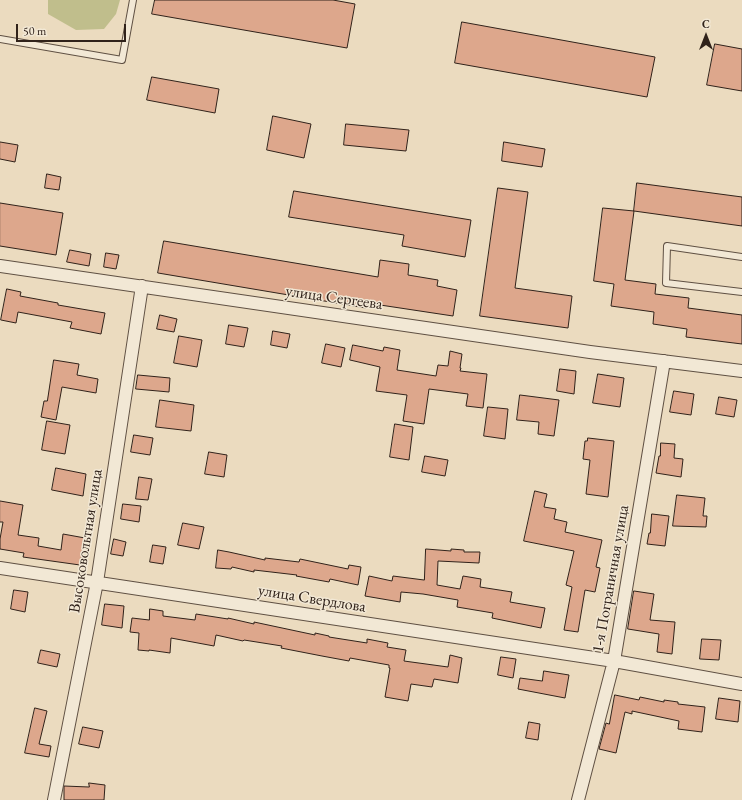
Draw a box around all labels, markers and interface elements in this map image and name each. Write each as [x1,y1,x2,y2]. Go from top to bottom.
scale bar [18,16,128,42]
north arrow [686,16,726,56]
text: С [702,17,710,31]
text: 50 m [23,23,46,39]
street label: улица Сергеева [284,282,384,314]
street label: Высоковольтная улица [65,468,107,614]
street label: 1-я Пограничная улица [589,503,633,655]
street label: улица Свердлова [257,581,367,617]

